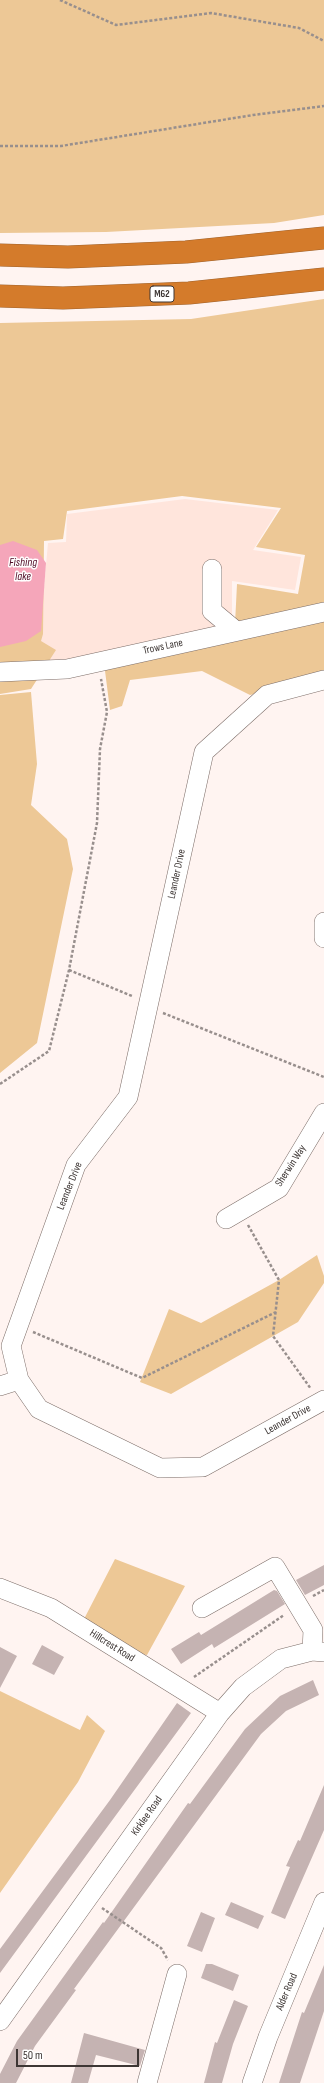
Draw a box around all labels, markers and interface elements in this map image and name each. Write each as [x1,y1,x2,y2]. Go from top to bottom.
road number: M62 [150,286,174,302]
water label: Fishing lake [9,556,37,584]
street label: Trows Lane [142,636,184,658]
street label: Leander Drive [165,848,189,900]
street label: Sherwin Way [273,1143,309,1189]
street label: Leander Drive [54,1160,86,1212]
street label: Leander Drive [263,1402,313,1438]
street label: Hillcrest Road [87,1627,137,1665]
street label: Kirklee Road [129,1794,165,1838]
street label: Alder Road [273,1971,301,2013]
scale bar [18,2041,141,2067]
text: 50 m [23,2048,43,2063]

